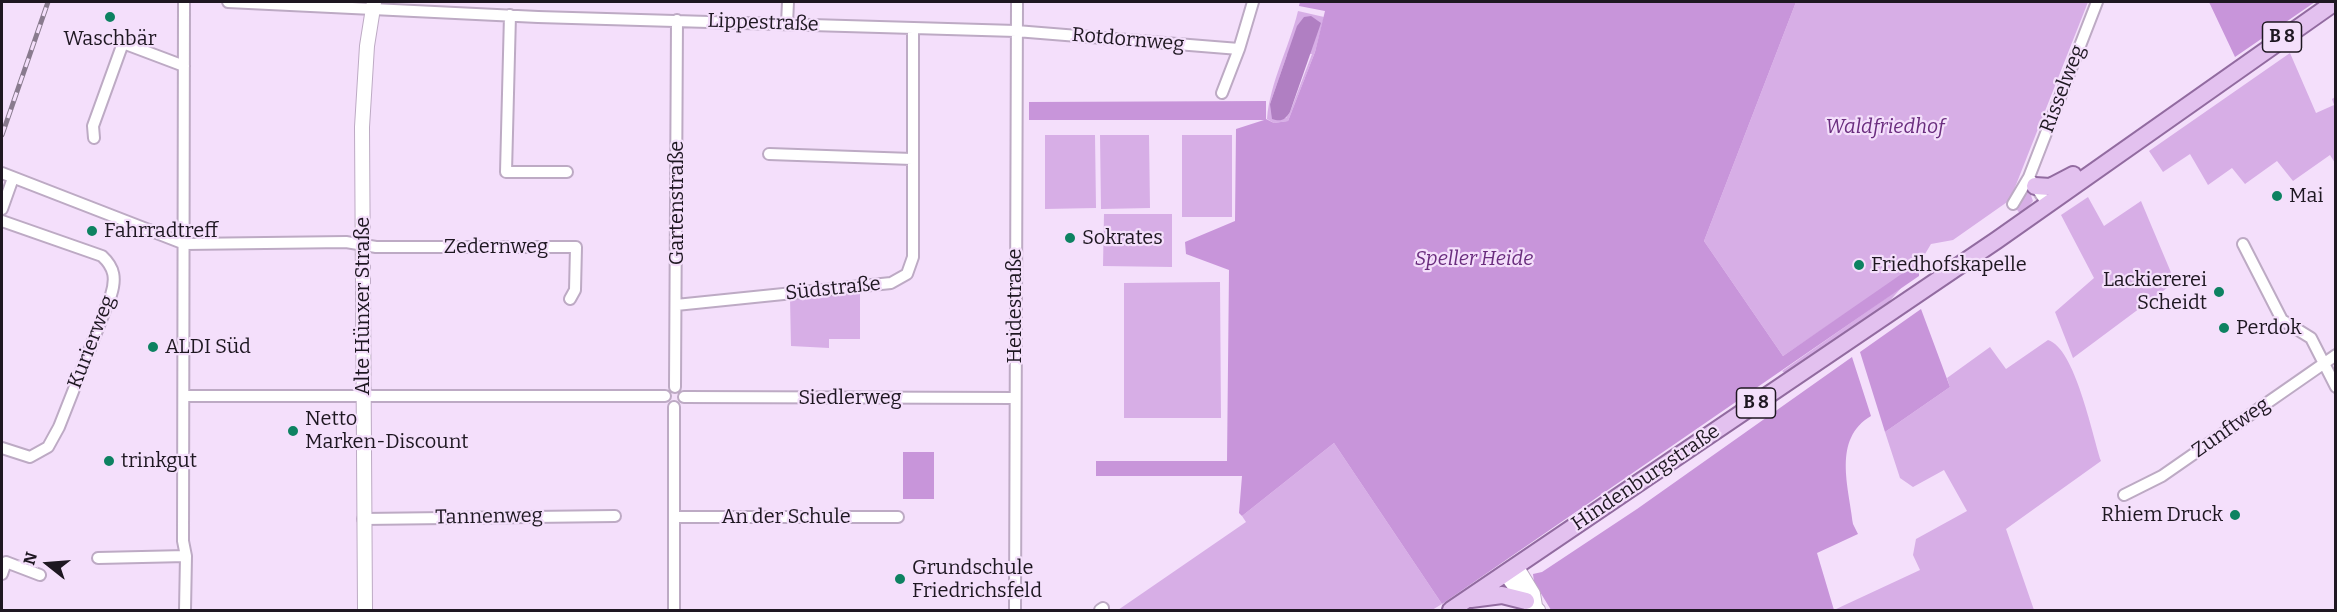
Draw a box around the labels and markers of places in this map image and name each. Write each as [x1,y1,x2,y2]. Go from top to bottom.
marker: Waschbär [103,10,117,24]
place label: Waschbär [63,27,157,51]
place label: Mai [2289,184,2323,208]
marker: Mai [2270,189,2284,203]
place label: Fahrradtreff [104,219,218,243]
marker: Fahrradtreff [85,224,99,238]
place label: Sokrates [1082,226,1163,250]
marker: Sokrates [1063,231,1077,245]
place label: Friedhofskapelle [1871,253,2027,277]
marker: Friedhofskapelle [1852,258,1866,272]
place label: Lackiererei Scheidt [2103,268,2207,315]
marker: Lackiererei Scheidt [2212,285,2226,299]
place label: Perdok [2236,316,2302,340]
marker: Perdok [2217,321,2231,335]
place label: ALDI Süd [165,335,251,359]
marker: ALDI Süd [146,340,160,354]
place label: Netto Marken-Discount [305,407,469,454]
marker: Netto Marken-Discount [286,424,300,438]
place label: trinkgut [121,449,197,473]
marker: trinkgut [102,454,116,468]
place label: Rhiem Druck [2101,503,2223,527]
marker: Rhiem Druck [2228,508,2242,522]
place label: Grundschule Friedrichsfeld [912,556,1042,603]
marker: Grundschule Friedrichsfeld [893,572,907,586]

